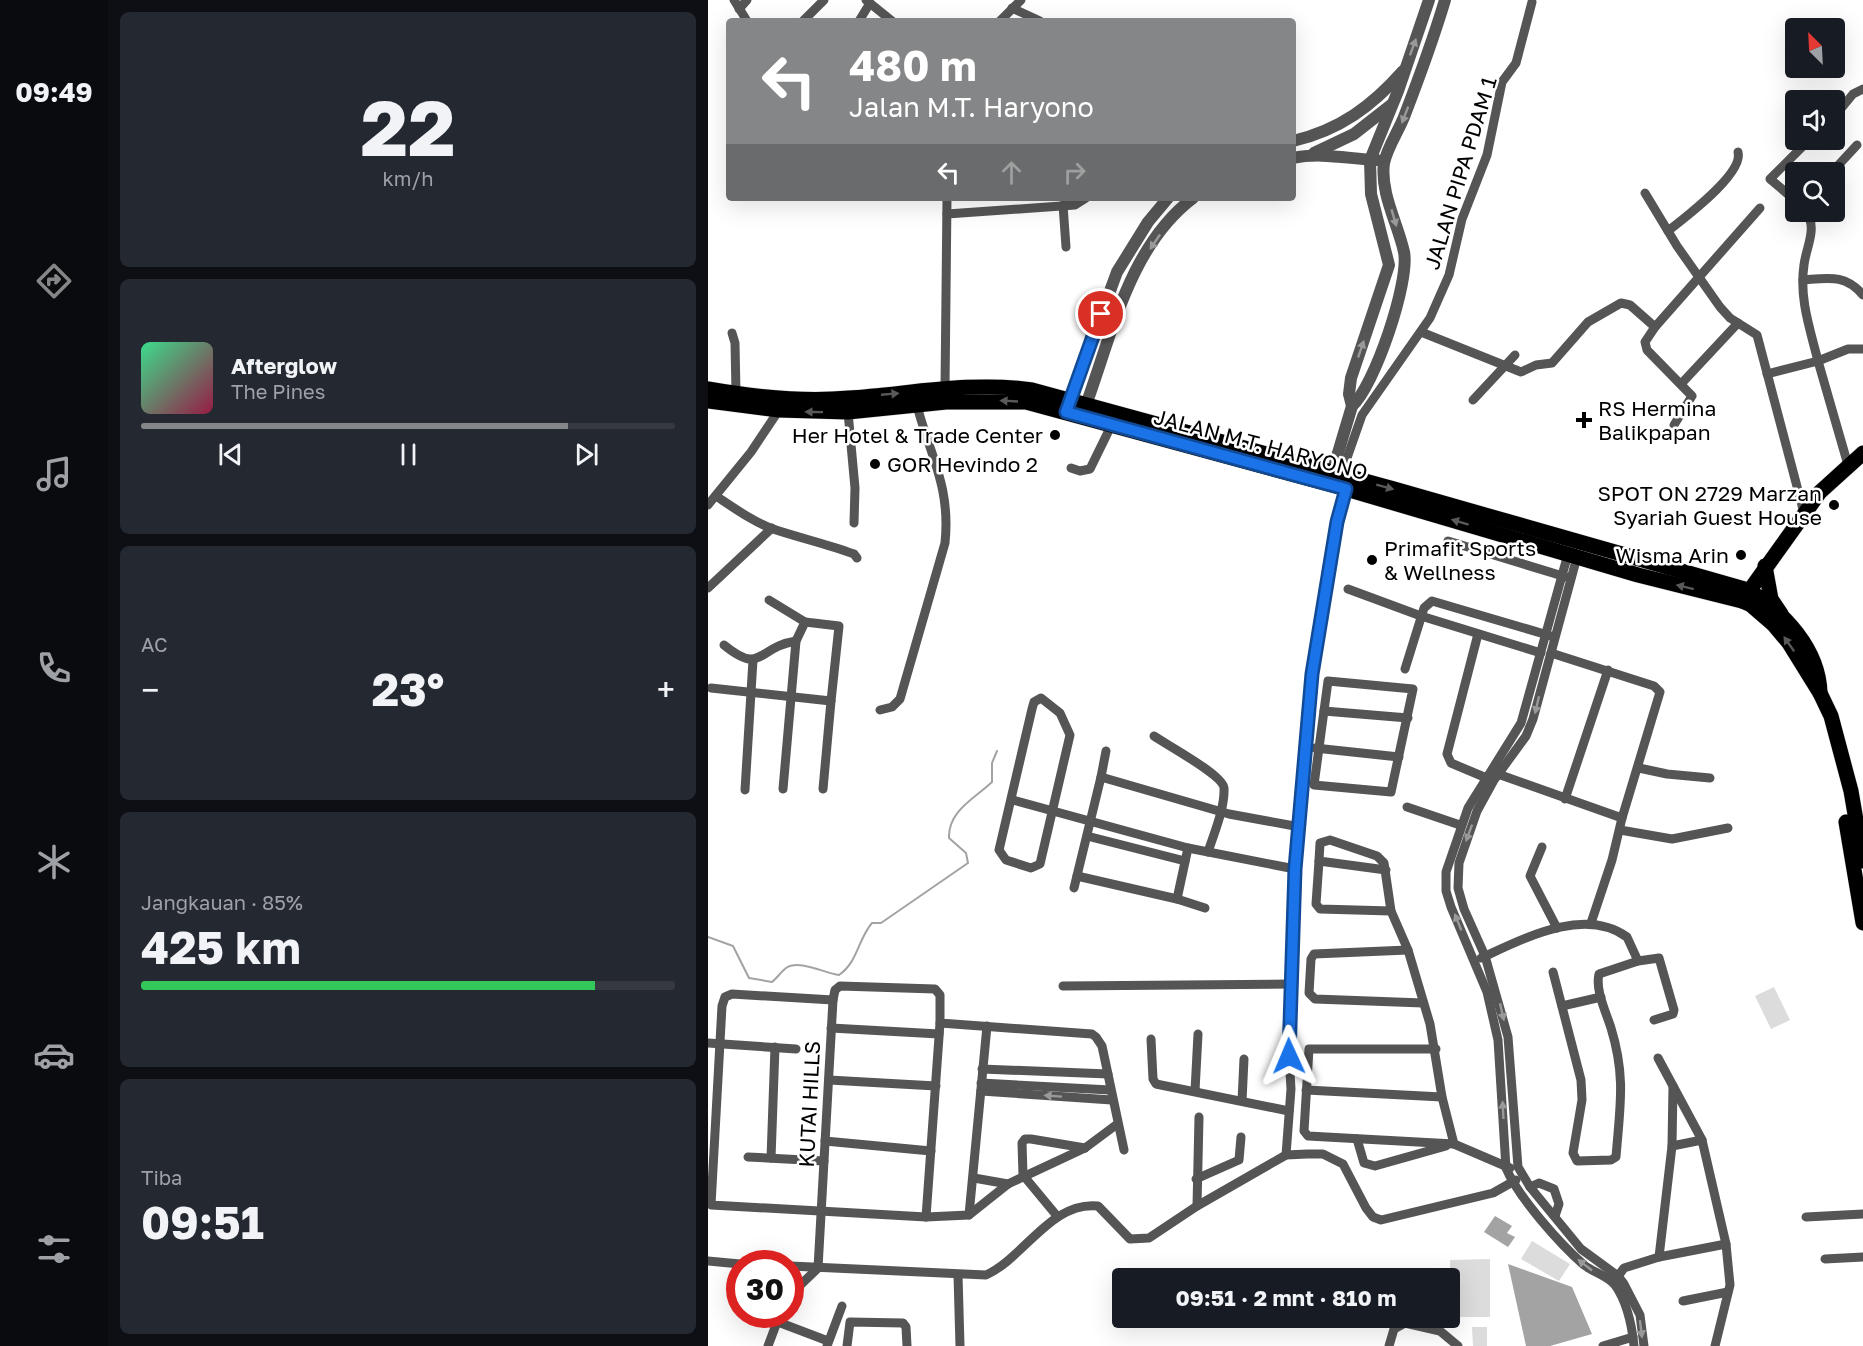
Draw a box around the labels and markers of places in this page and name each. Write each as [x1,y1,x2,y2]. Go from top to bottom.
pin [1075,288,1126,339]
place label: RS Hermina Balikpapan [1598,395,1716,445]
marker: RS Hermina Balikpapan [1575,411,1593,429]
place label: Her Hotel & Trade Center [792,422,1043,448]
marker: Her Hotel & Trade Center [1048,428,1062,442]
place label: GOR Hevindo 2 [887,451,1038,477]
marker: GOR Hevindo 2 [868,457,882,471]
place label: SPOT ON 2729 Marzan Syariah Guest House [1597,480,1822,530]
marker: SPOT ON 2729 Marzan Syariah Guest House [1827,498,1841,512]
place label: Primafit Sports & Wellness [1384,535,1536,585]
place label: Wisma Arin [1616,542,1729,568]
marker: Wisma Arin [1734,548,1748,562]
marker: Primafit Sports & Wellness [1365,553,1379,567]

